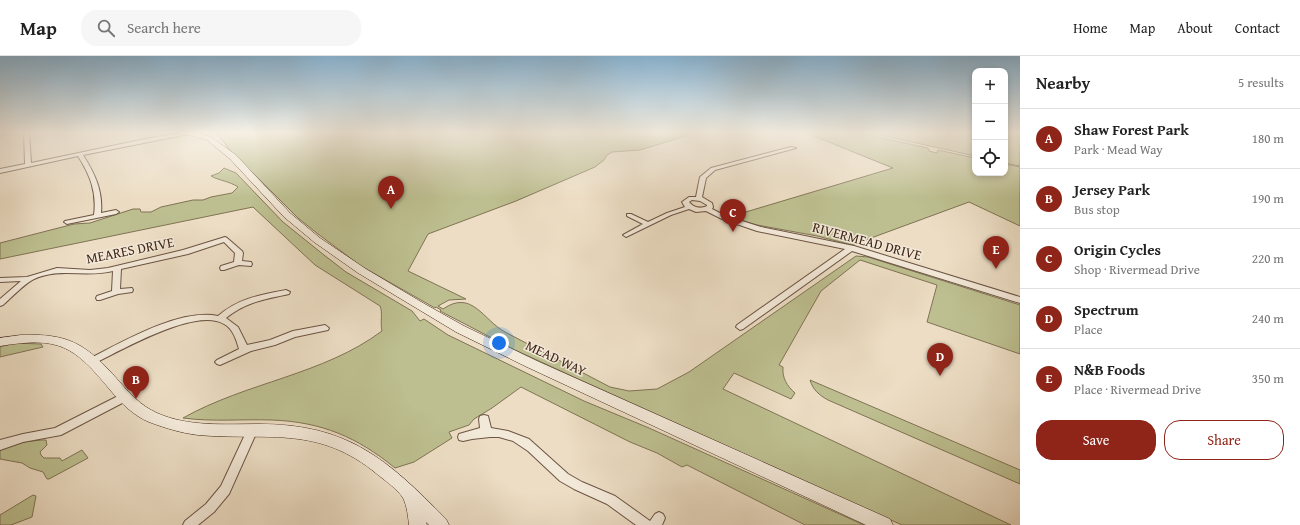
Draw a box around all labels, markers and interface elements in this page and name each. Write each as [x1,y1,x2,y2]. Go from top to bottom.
search box [81,10,361,46]
text: Map [20,14,57,42]
icon: search [95,17,117,39]
text: Search here [127,17,201,38]
text: Home [1073,18,1108,38]
text: Map [1130,18,1155,38]
text: About [1177,18,1213,38]
text: Contact [1235,18,1280,38]
map controls [972,68,1008,176]
button: + [972,68,1008,104]
text: Nearby [1036,70,1090,95]
text: 5 results [1238,73,1284,92]
button: − [972,104,1008,140]
text: Shaw Forest Park [1074,119,1189,140]
text: A [1045,129,1053,148]
text: 180 m [1252,129,1284,148]
button: locate [972,140,1008,176]
text: Park · Mead Way [1074,140,1163,159]
pin: A [378,176,404,209]
text: Jersey Park [1074,179,1150,200]
text: B [1045,189,1053,208]
text: 190 m [1252,189,1284,208]
pin: C [720,199,746,232]
text: Bus stop [1074,200,1120,219]
street label: RIVERMEAD DRIVE [810,217,924,265]
street label: MEARES DRIVE [84,232,176,268]
pin: E [983,236,1009,269]
text: Origin Cycles [1074,239,1161,260]
text: C [1045,249,1053,268]
text: 220 m [1252,249,1284,268]
text: Shop · Rivermead Drive [1074,260,1200,279]
text: Spectrum [1074,299,1139,320]
text: D [1045,309,1053,328]
text: 240 m [1252,309,1284,328]
text: Place [1074,320,1103,339]
your location [489,333,509,353]
street label: MEAD WAY [522,335,590,381]
pin: D [927,343,953,376]
text: N&B Foods [1074,359,1145,380]
pin: B [123,366,149,399]
text: E [1046,369,1052,388]
text: 350 m [1252,369,1284,388]
text: Place · Rivermead Drive [1074,380,1201,399]
button: Save [1036,420,1156,460]
button: Share [1164,420,1284,460]

